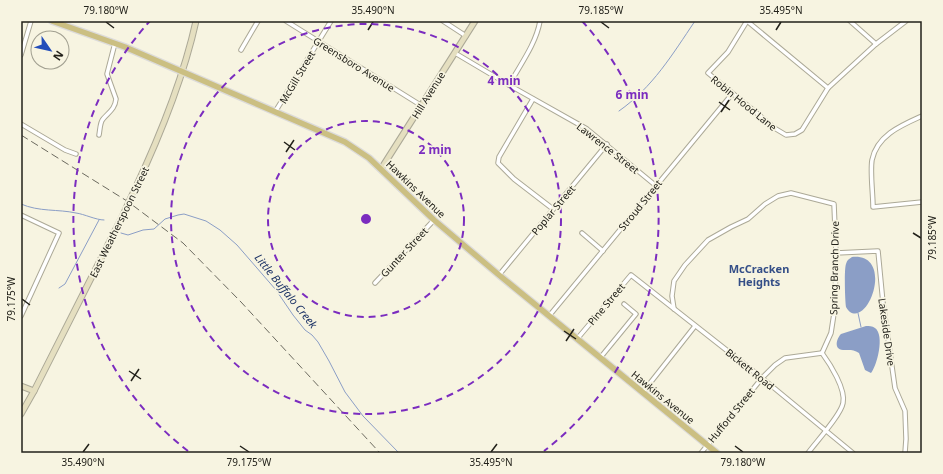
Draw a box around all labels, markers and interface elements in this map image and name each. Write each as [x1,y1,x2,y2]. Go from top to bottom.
text: 79.180°W [84,3,129,17]
text: 35.490°N [351,3,395,17]
text: 79.185°W [579,3,624,17]
text: 35.495°N [759,3,803,17]
north arrow [30,30,70,70]
street label: Greensboro Avenue [311,33,398,95]
text: N [50,48,67,64]
street label: McGill Street [276,48,318,106]
street label: Hill Avenue [408,69,448,121]
text: 4 min [487,72,521,89]
street label: Robin Hood Lane [708,72,780,134]
text: 6 min [615,86,649,103]
street label: Lawrence Street [574,119,642,177]
text: 2 min [418,141,452,158]
street label: Hawkins Avenue [383,157,449,221]
street label: East Weatherspoon Street [86,164,152,280]
street label: Stroud Street [615,176,665,233]
street label: Poplar Street [528,182,578,238]
centre of rings [359,212,373,226]
text: 79.185°W [925,215,939,260]
street label: Spring Branch Drive [826,221,842,315]
street label: Gunter Street [377,224,431,280]
water label: Little Buffalo Creek [252,250,321,331]
district label: McCracken Heights [729,261,789,289]
text: 79.175°W [4,276,18,321]
street label: Pine Street [584,280,628,328]
street label: Lakeside Drive [875,297,899,367]
street label: Bickett Road [723,345,777,393]
street label: Hawkins Avenue [628,367,698,427]
street label: Hufford Street [704,384,758,445]
text: 35.490°N [61,455,105,469]
text: 79.175°W [227,455,272,469]
text: 35.495°N [469,455,513,469]
text: 79.180°W [721,455,766,469]

